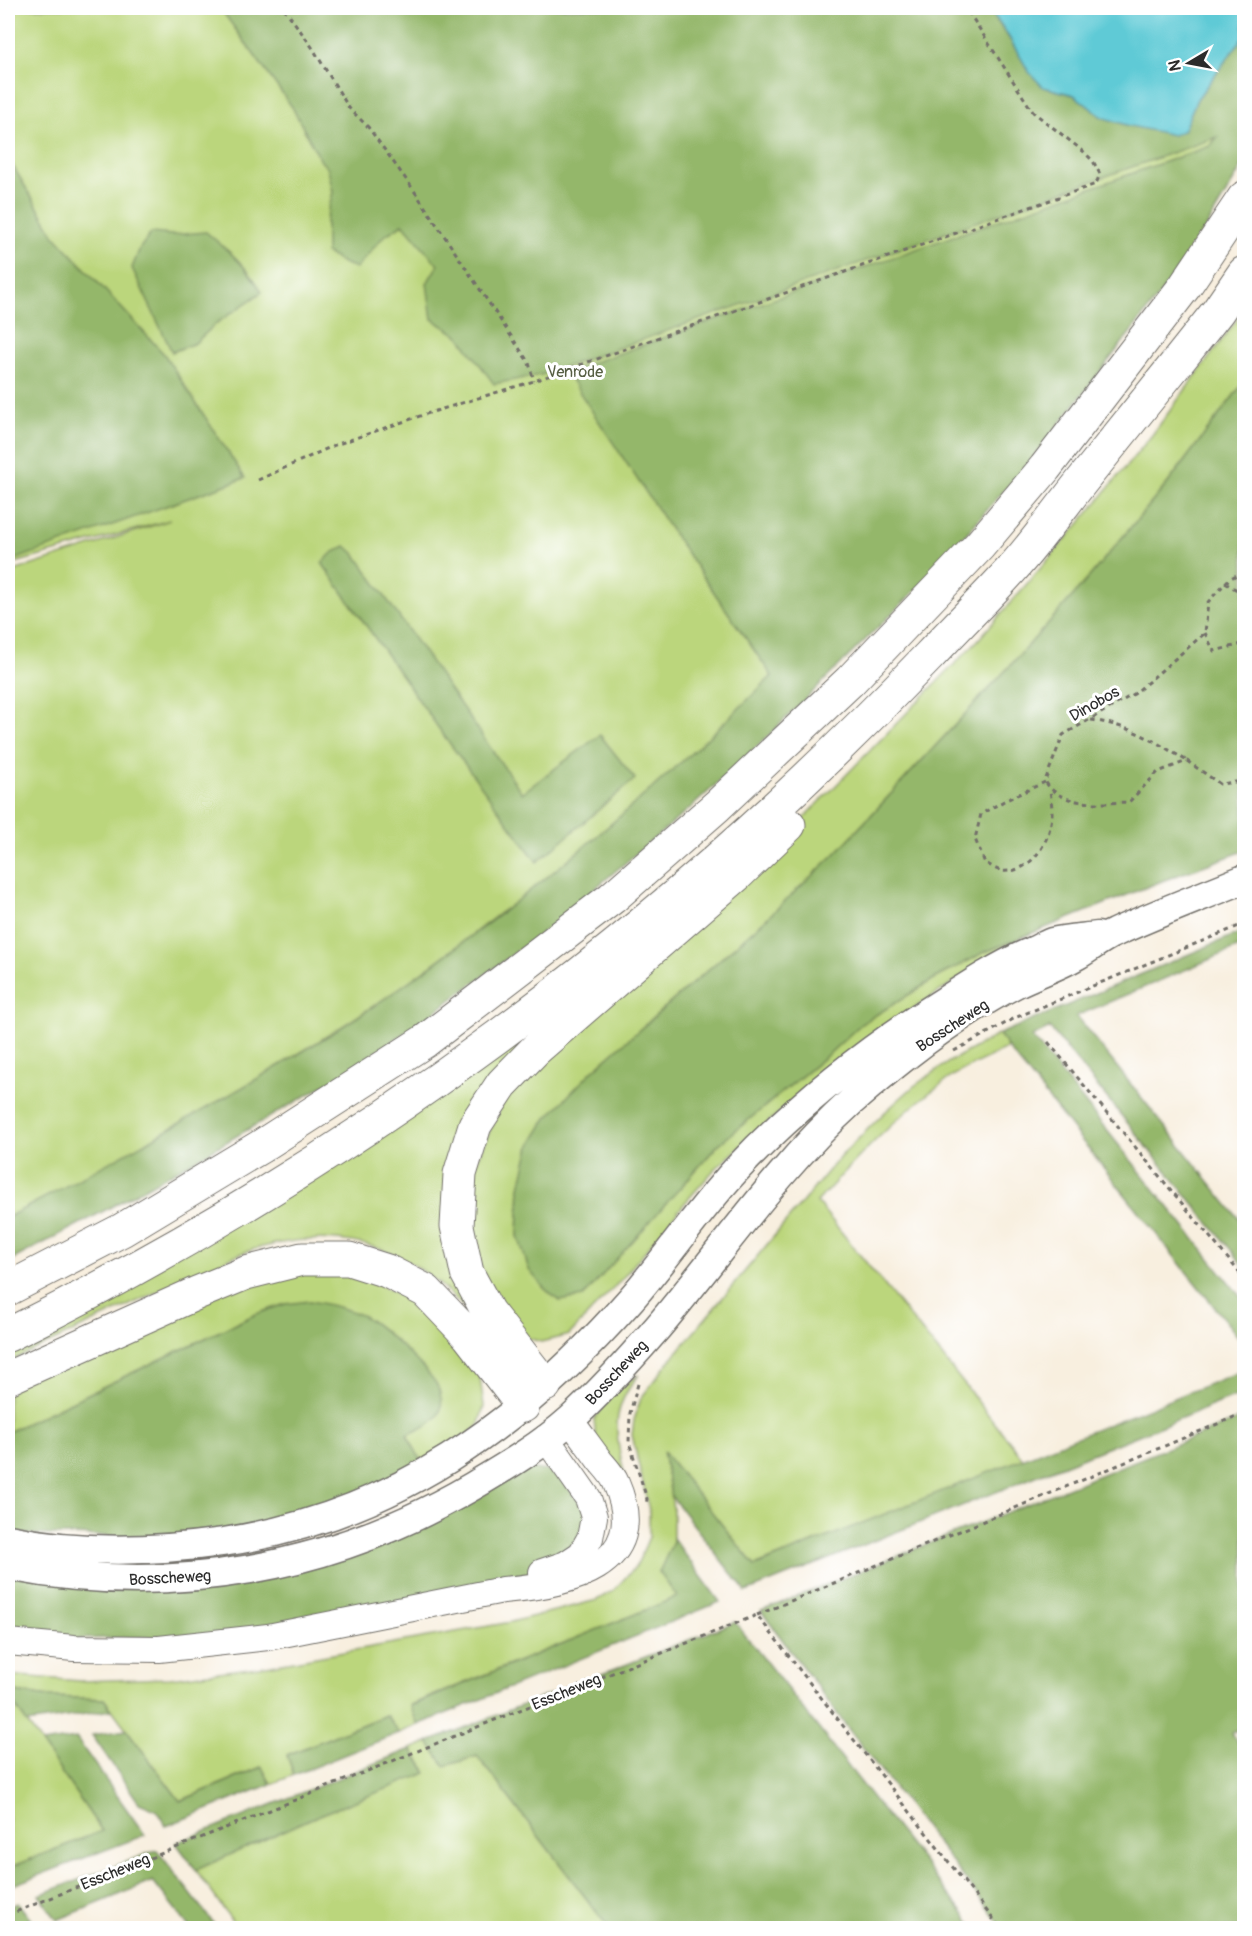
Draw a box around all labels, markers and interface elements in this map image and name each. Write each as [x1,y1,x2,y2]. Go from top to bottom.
north arrow [1159,33,1219,93]
text: N [1164,58,1186,72]
park label: Venrode [547,362,603,382]
street label: Dinobos [1066,682,1123,726]
street label: Bosscheweg [913,995,992,1057]
street label: Bosscheweg [581,1336,652,1410]
street label: Bosscheweg [128,1566,212,1590]
street label: Esscheweg [529,1669,604,1715]
street label: Esscheweg [78,1849,153,1895]

